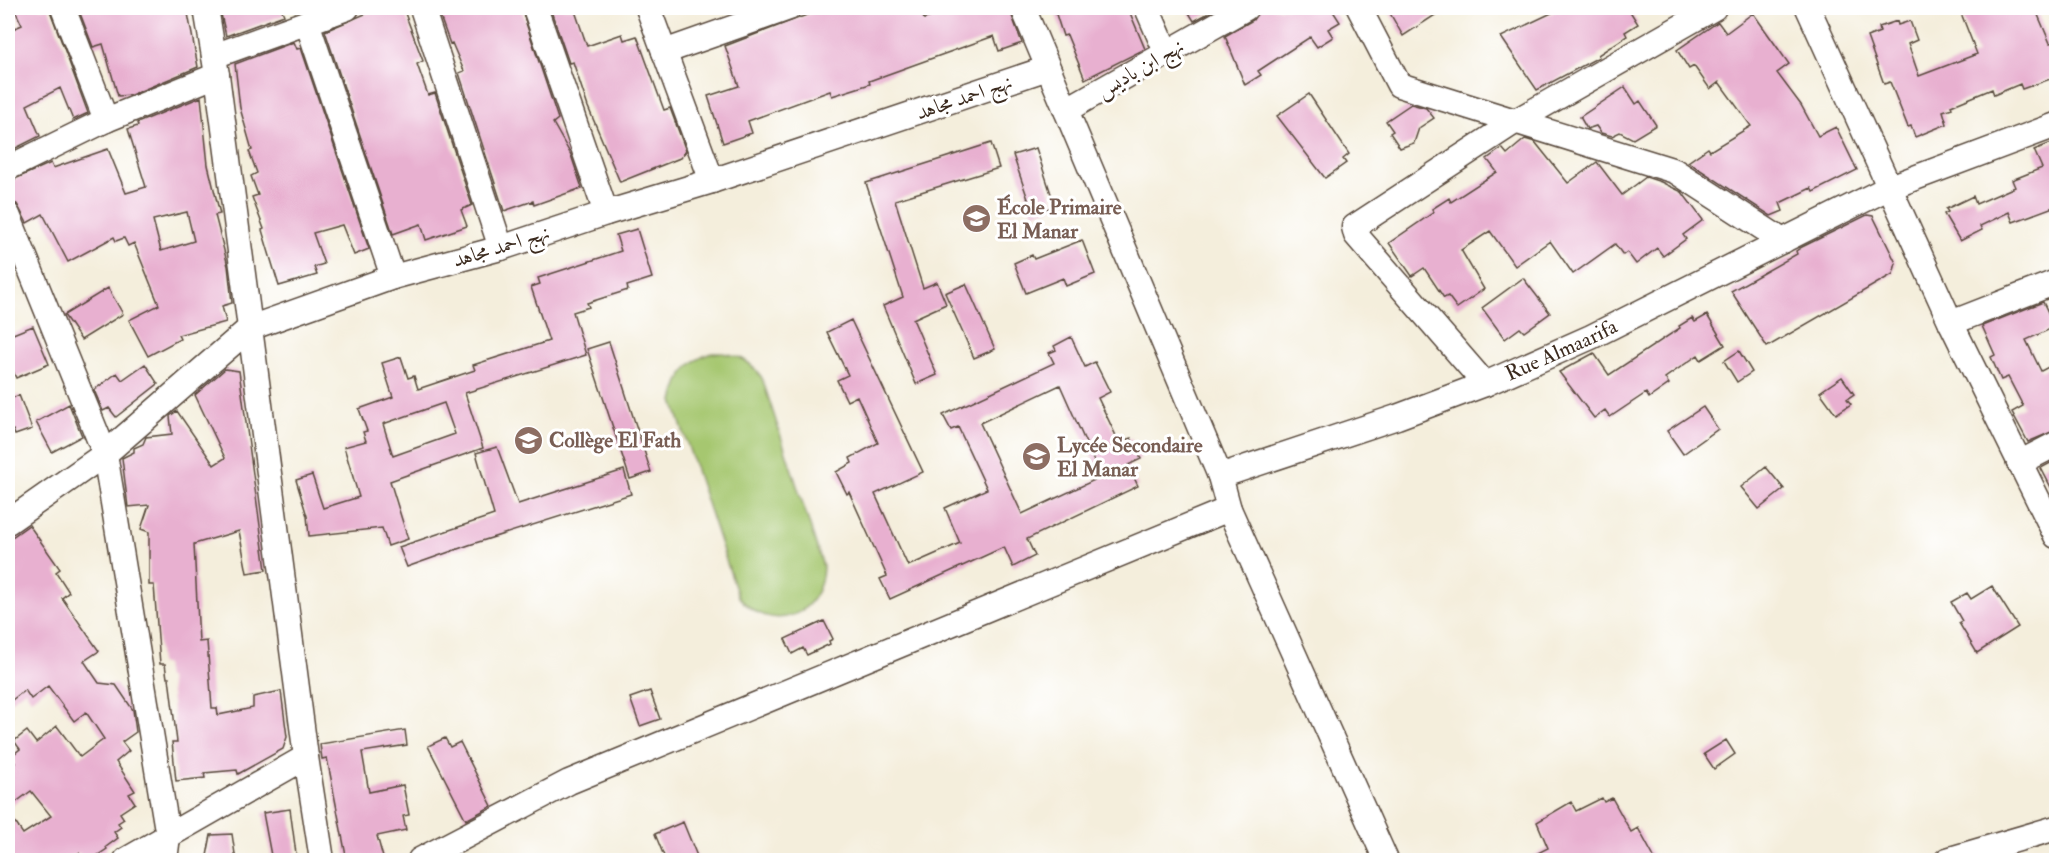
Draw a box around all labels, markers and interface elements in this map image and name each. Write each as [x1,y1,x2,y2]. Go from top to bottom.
street label: نهج ابن باديس [1092,33,1191,109]
street label: نهج احمد مجاهد [912,68,1018,131]
place label: École Primaire El Manar [997,194,1122,245]
school or university icon: École Primaire El Manar [960,203,992,235]
street label: نهج احمد مجاهد [449,219,554,279]
street label: Rue Almaarifa [1501,313,1622,387]
school or university icon: Collège El Fath [512,424,544,456]
place label: Collège El Fath [549,427,681,454]
place label: Lycée Secondaire El Manar [1057,432,1203,483]
school or university icon: Lycée Secondaire El Manar [1020,441,1052,473]

